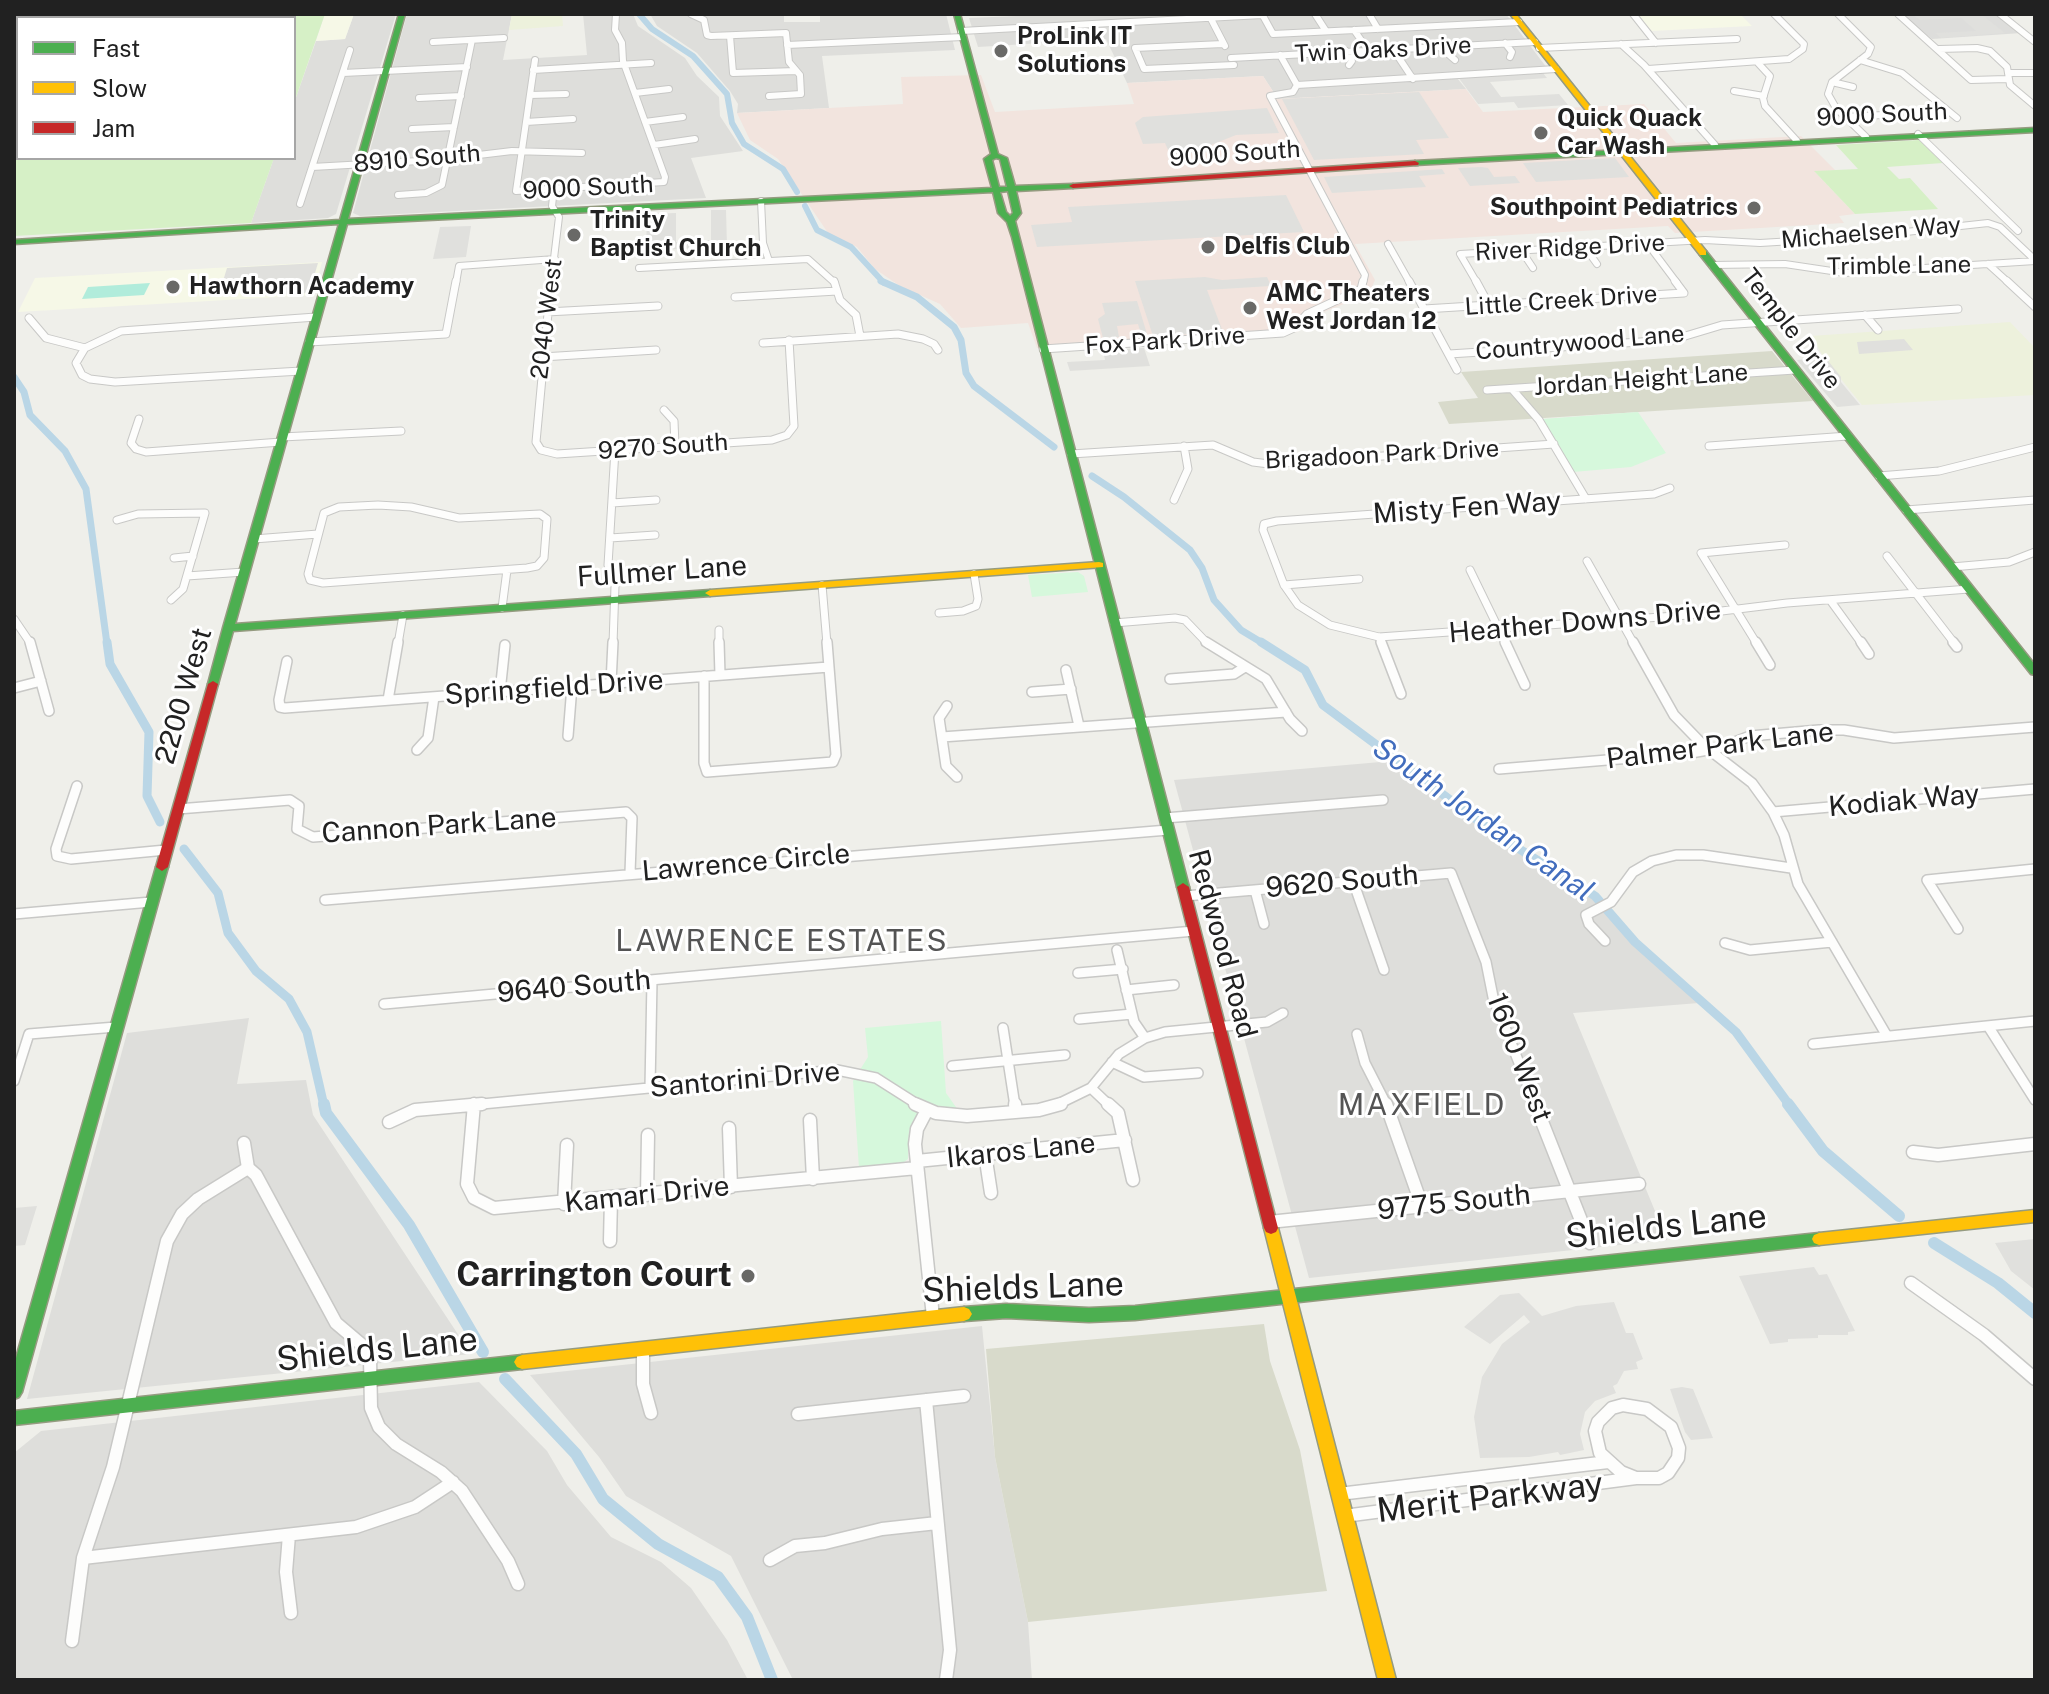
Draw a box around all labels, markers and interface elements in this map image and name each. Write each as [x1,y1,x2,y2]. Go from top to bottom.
legend [16,16,296,160]
place label: ProLink IT Solutions [1017,23,1132,79]
street label: Twin Oaks Drive [1294,31,1472,69]
text: Fast [92,34,140,62]
marker: ProLink IT Solutions [992,42,1010,60]
text: Slow [92,74,147,102]
street label: 9000 South [1816,97,1948,133]
place label: Quick Quack Car Wash [1557,105,1702,161]
text: Jam [92,114,135,142]
marker: Quick Quack Car Wash [1532,124,1550,142]
street label: 9000 South [1169,135,1301,173]
street label: 8910 South [352,139,482,179]
street label: 9000 South [522,170,654,206]
place label: Southpoint Pediatrics [1490,194,1738,222]
marker: Southpoint Pediatrics [1745,199,1763,217]
place label: Trinity Baptist Church [590,207,762,263]
street label: Michaelsen Way [1780,211,1962,255]
marker: Trinity Baptist Church [565,226,583,244]
street label: River Ridge Drive [1474,229,1666,267]
place label: Delfis Club [1224,233,1350,261]
marker: Delfis Club [1199,238,1217,256]
street label: Trimble Lane [1827,250,1971,282]
street label: 2040 West [525,257,569,381]
street label: Temple Drive [1735,263,1847,395]
place label: Hawthorn Academy [189,273,414,301]
marker: Hawthorn Academy [164,278,182,296]
place label: AMC Theaters West Jordan 12 [1266,280,1436,336]
street label: Little Creek Drive [1464,280,1658,322]
marker: AMC Theaters West Jordan 12 [1241,299,1259,317]
street label: Countrywood Lane [1474,320,1686,366]
street label: Fox Park Drive [1084,321,1246,361]
street label: Jordan Height Lane [1533,358,1749,402]
street label: 9270 South [597,428,729,466]
street label: Brigadoon Park Drive [1264,434,1500,476]
street label: Misty Fen Way [1372,485,1562,531]
street label: Fullmer Lane [576,549,748,595]
street label: Heather Downs Drive [1447,593,1723,651]
street label: 2200 West [149,624,219,768]
street label: Springfield Drive [443,664,665,712]
street label: Palmer Park Lane [1604,715,1836,777]
water label: South Jordan Canal [1366,730,1600,910]
street label: Kodiak Way [1827,778,1981,824]
street label: Cannon Park Lane [320,801,558,851]
street label: Lawrence Circle [640,837,852,889]
street label: Redwood Road [1181,846,1263,1042]
street label: 9620 South [1264,859,1420,905]
district label: LAWRENCE ESTATES [615,924,949,960]
street label: 9640 South [496,964,652,1010]
street label: 1600 West [1479,989,1559,1127]
street label: Santorini Drive [648,1055,842,1105]
district label: MAXFIELD [1338,1088,1506,1124]
street label: Ikaros Lane [945,1126,1097,1176]
street label: Kamari Drive [563,1170,731,1220]
street label: 9775 South [1376,1178,1532,1228]
street label: Shields Lane [1563,1196,1769,1258]
place label: Carrington Court [456,1256,732,1296]
street label: Shields Lane [921,1264,1125,1312]
marker: Carrington Court [739,1267,757,1285]
street label: Shields Lane [274,1319,480,1381]
street label: Merit Parkway [1374,1464,1606,1532]

